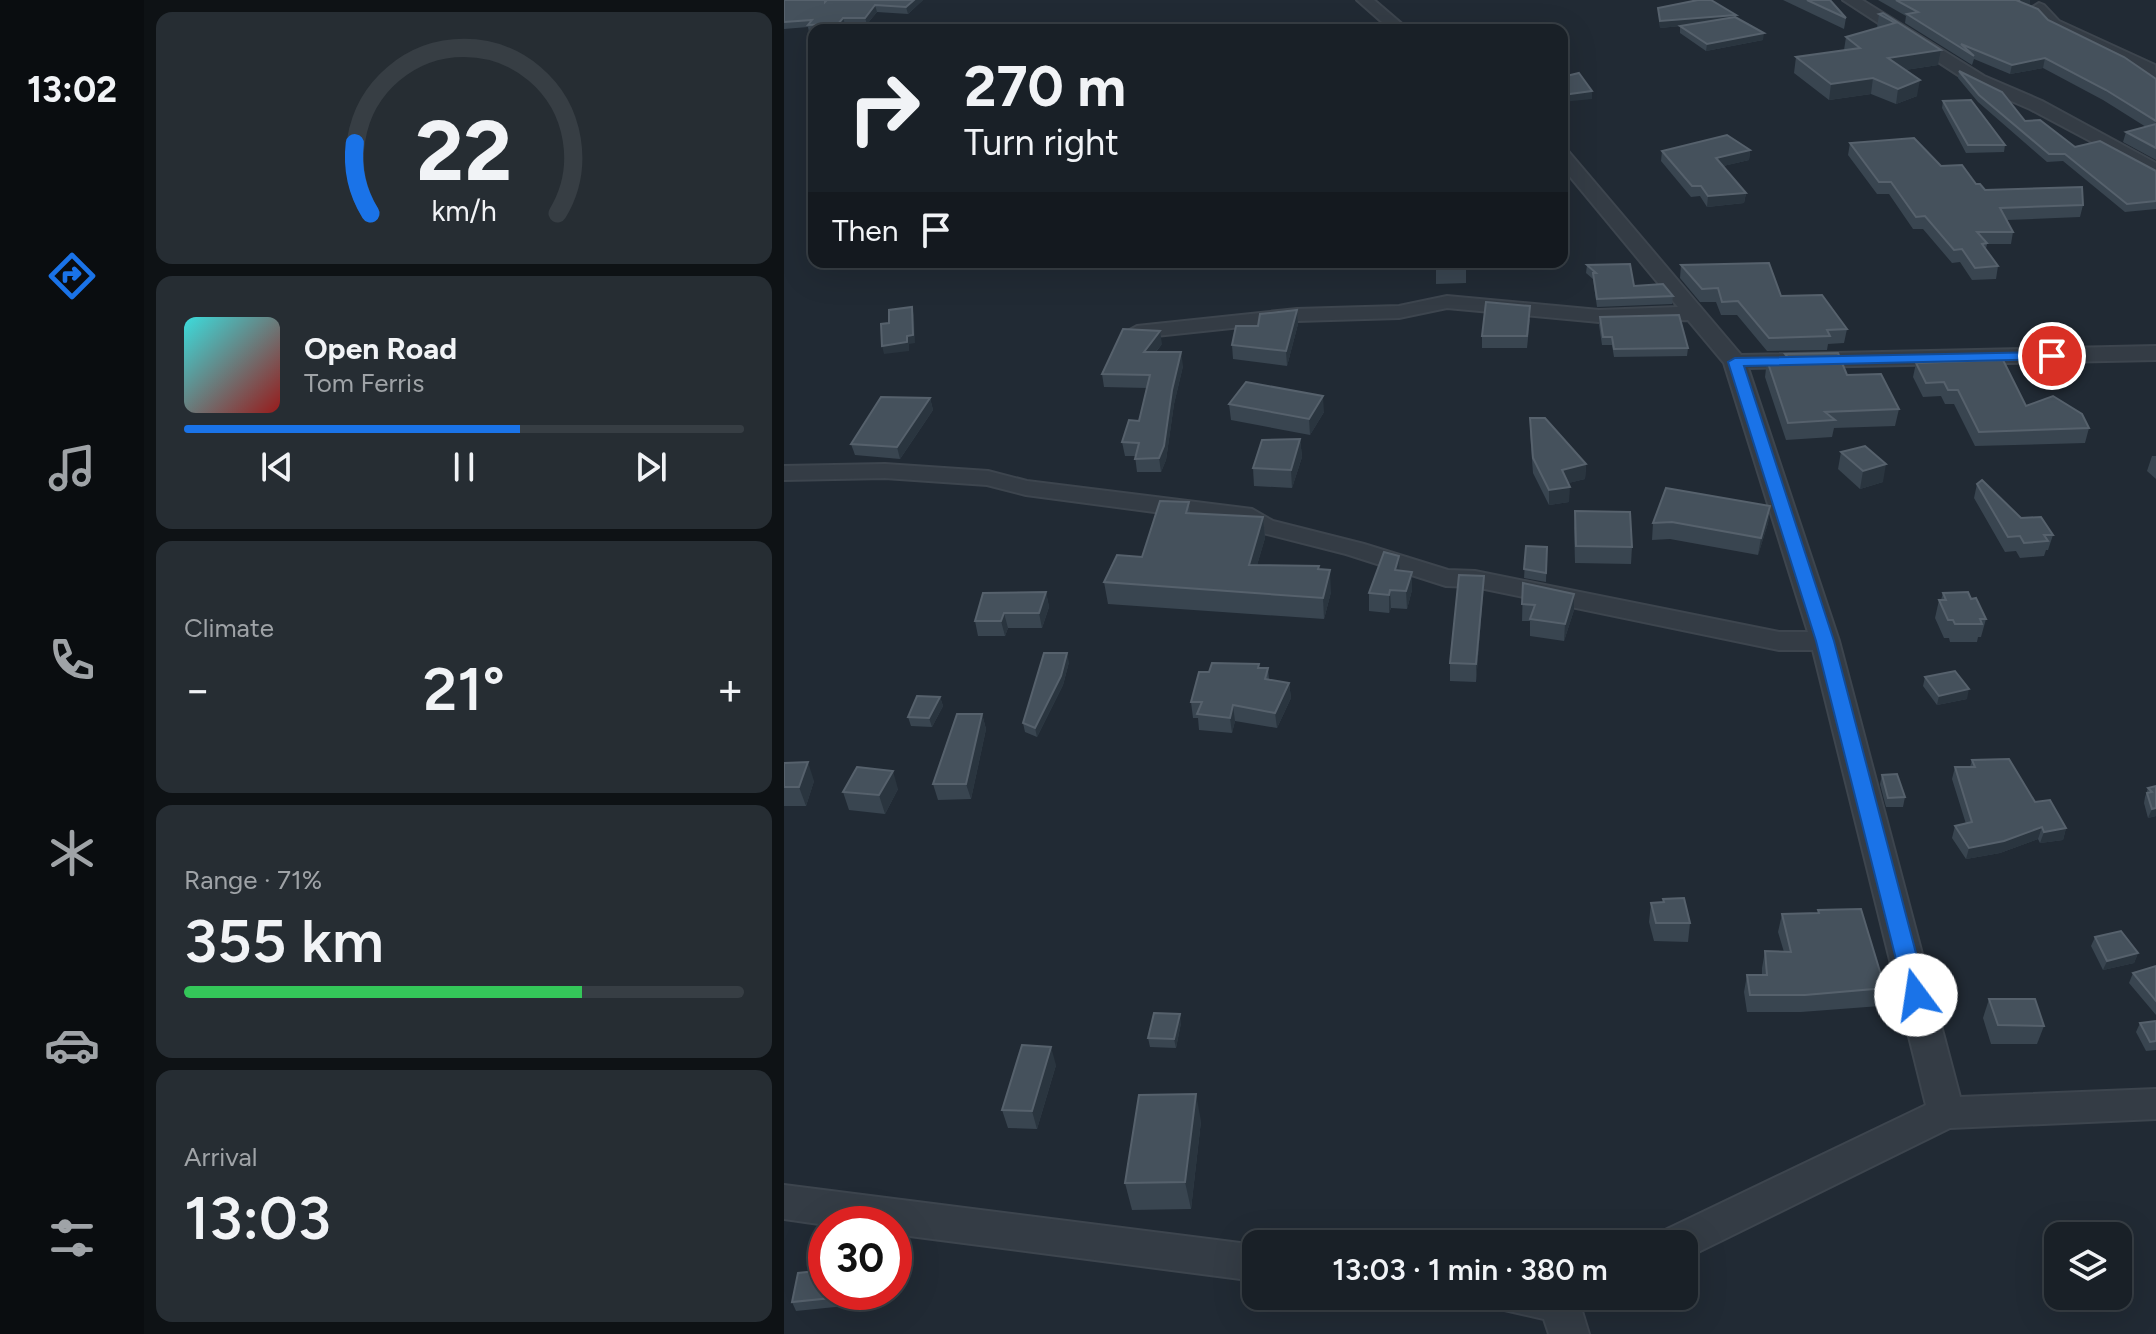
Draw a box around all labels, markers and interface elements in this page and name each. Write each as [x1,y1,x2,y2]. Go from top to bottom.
text: 270 m [964,53,1126,120]
icon: right [832,56,936,160]
text: 13:02 [27,68,117,111]
text: 22 [416,101,512,201]
text: Turn right [964,121,1119,164]
text: km/h [431,194,497,228]
icon: arrive [914,208,958,252]
text: Then [832,212,898,249]
icon: directions [44,248,100,304]
pin [2018,322,2086,390]
text: Open Road [304,330,457,367]
icon: arrive [2030,334,2074,378]
text: Tom Ferris [304,367,424,399]
icon: music [44,440,100,496]
icon: previous [255,445,299,489]
icon: pause [442,445,486,489]
icon: next [629,445,673,489]
text: Climate [184,612,274,644]
icon: phone [44,632,100,688]
text: 21° [423,653,505,725]
text: − [184,663,211,716]
text: + [717,663,744,716]
icon: climate [44,825,100,881]
text: Range · 71% [184,864,322,896]
text: 355 km [184,905,384,977]
position arrow [1874,953,1958,1037]
icon: car [44,1017,100,1073]
text: Arrival [184,1141,257,1173]
text: 13:03 [184,1182,331,1254]
speed limit sign: 30 [808,1206,912,1310]
icon: filters [44,1210,100,1266]
map controls [2044,1222,2132,1310]
button: layers [2044,1222,2132,1310]
text: 13:03 · 1 min · 380 m [1332,1251,1608,1288]

